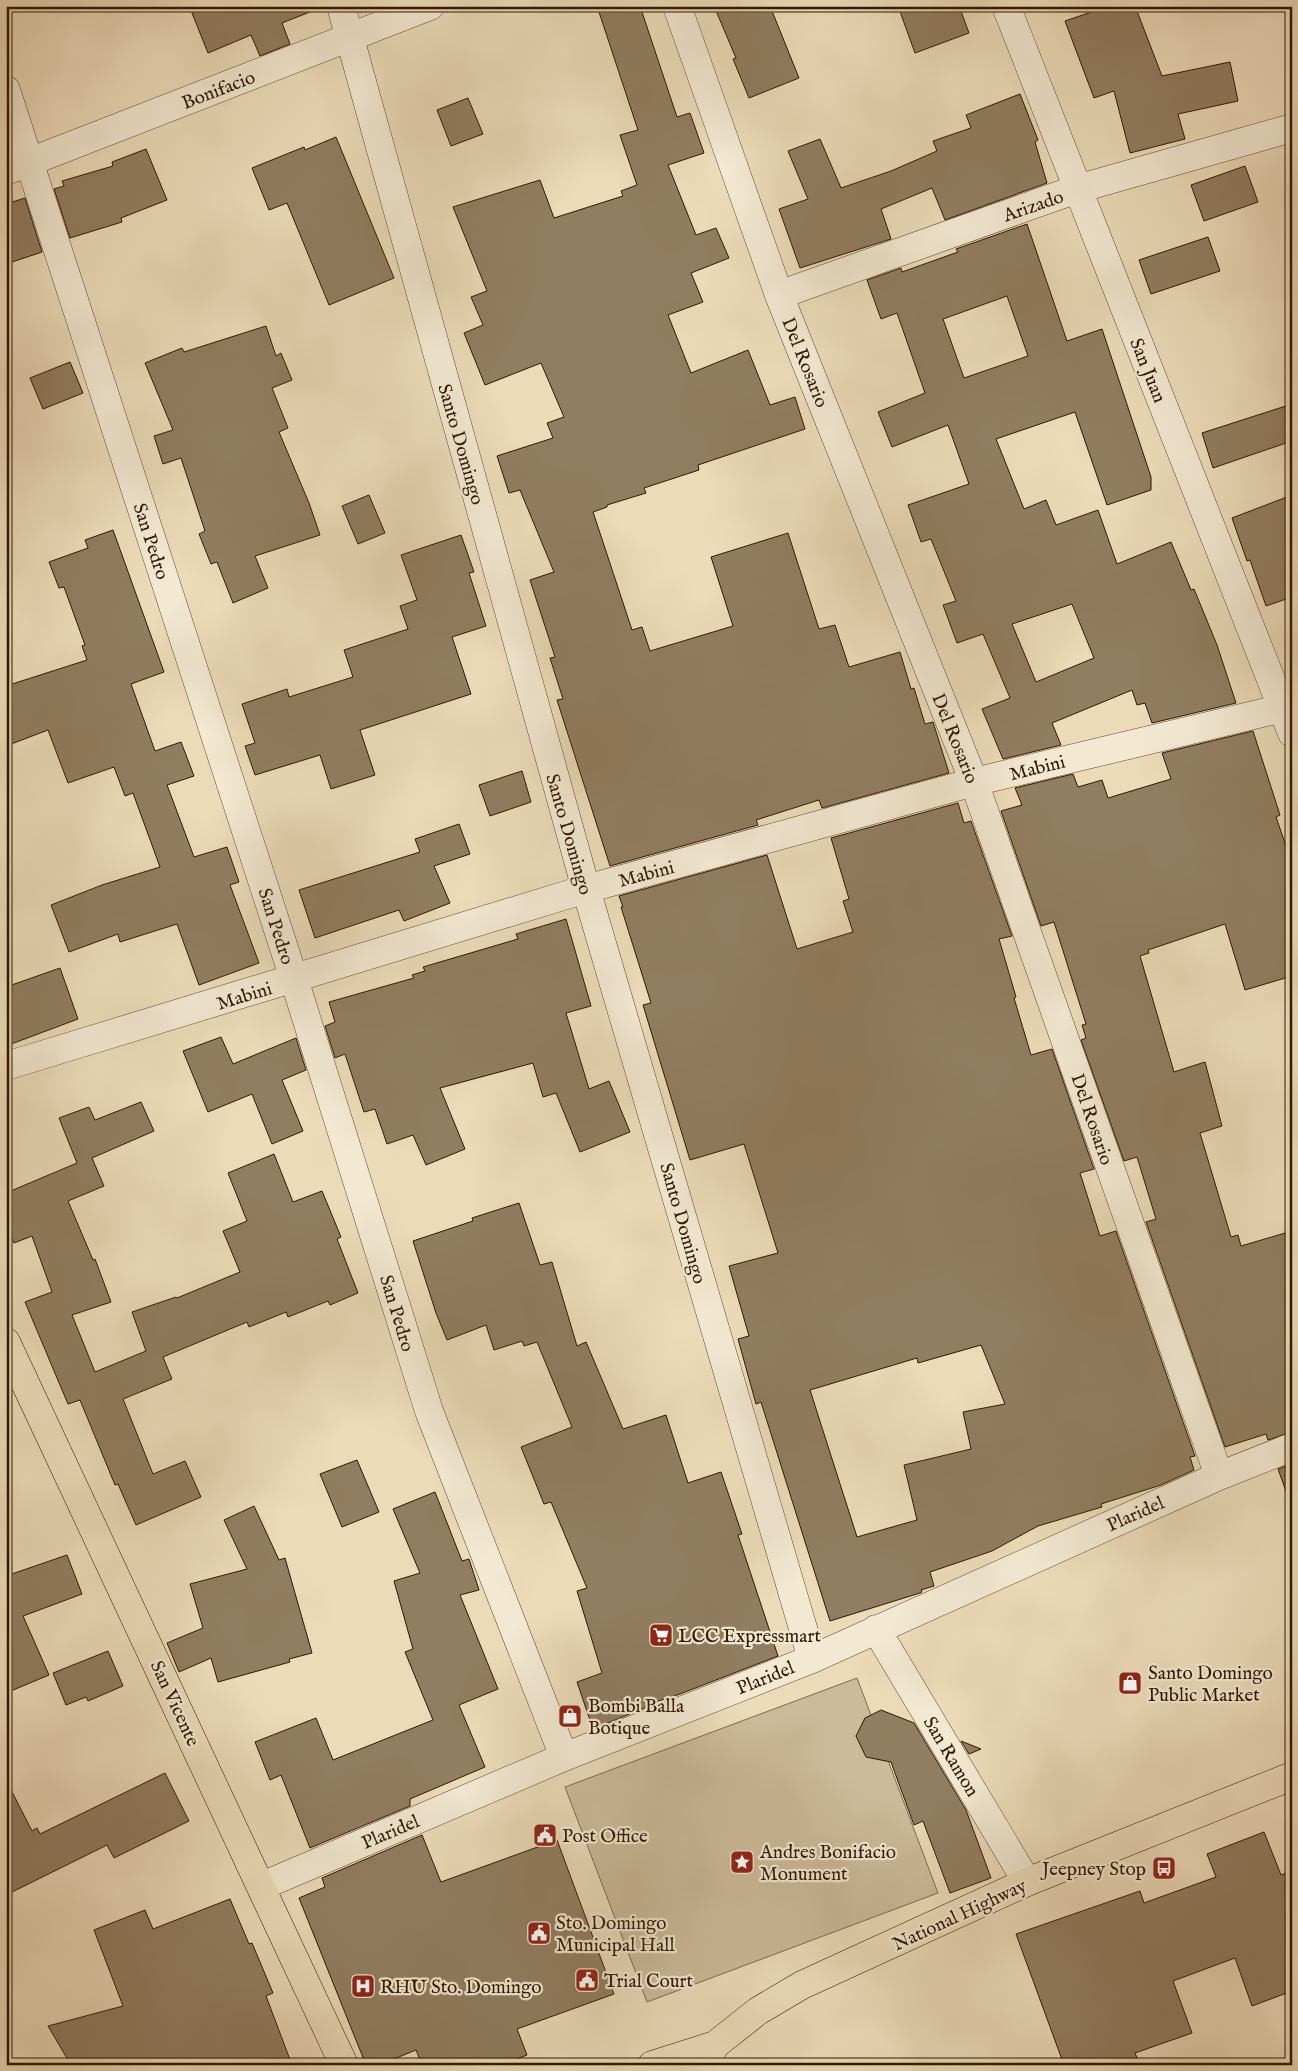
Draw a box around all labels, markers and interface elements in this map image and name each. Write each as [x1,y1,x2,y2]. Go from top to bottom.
street label: Bonifacio [179,66,259,116]
street label: Arizado [999,185,1067,229]
street label: Del Rosario [775,314,833,411]
street label: San Juan [1123,335,1171,407]
street label: Santo Domingo [431,381,489,508]
street label: San Pedro [126,500,174,583]
street label: Del Rosario [925,690,983,787]
street label: Mabini [1007,750,1068,787]
street label: Santo Domingo [539,771,597,898]
street label: Mabini [616,856,677,894]
street label: San Pedro [251,885,299,968]
street label: Mabini [214,977,275,1017]
street label: Del Rosario [1064,1071,1118,1168]
street label: Santo Domingo [653,1160,711,1287]
street label: San Pedro [373,1272,419,1355]
street label: Plaridel [1103,1491,1169,1538]
supermarket icon: LCC Expressmart [648,1622,674,1648]
place label: LCC Expressmart [678,1625,821,1649]
street label: Plaridel [733,1656,799,1701]
street label: San Vicente [144,1657,205,1751]
place label: Santo Domingo Public Market [1148,1662,1273,1708]
shop icon: Santo Domingo Public Market [1117,1670,1143,1696]
place label: Bombi Balla Botique [588,1695,685,1741]
shop icon: Bombi Balla Botique [557,1703,583,1729]
street label: San Ramon [917,1712,984,1802]
street label: Plaridel [358,1810,424,1856]
public building icon: Post Office [532,1822,558,1848]
place label: Post Office [562,1825,648,1849]
place label: Andres Bonifacio Monument [759,1841,896,1887]
place icon: Andres Bonifacio Monument [729,1849,755,1875]
bus stop icon: Jeepney Stop [1151,1855,1177,1881]
place label: Jeepney Stop [1040,1858,1146,1882]
street label: National Highway [889,1874,1031,1957]
place label: Sto. Domingo Municipal Hall [556,1912,675,1958]
public building icon: Sto. Domingo Municipal Hall [526,1920,552,1946]
public building icon: Trial Court [574,1967,600,1993]
place label: Trial Court [604,1970,694,1994]
hospital icon: RHU Sto. Domingo [350,1973,376,1999]
place label: RHU Sto. Domingo [380,1976,541,2000]

